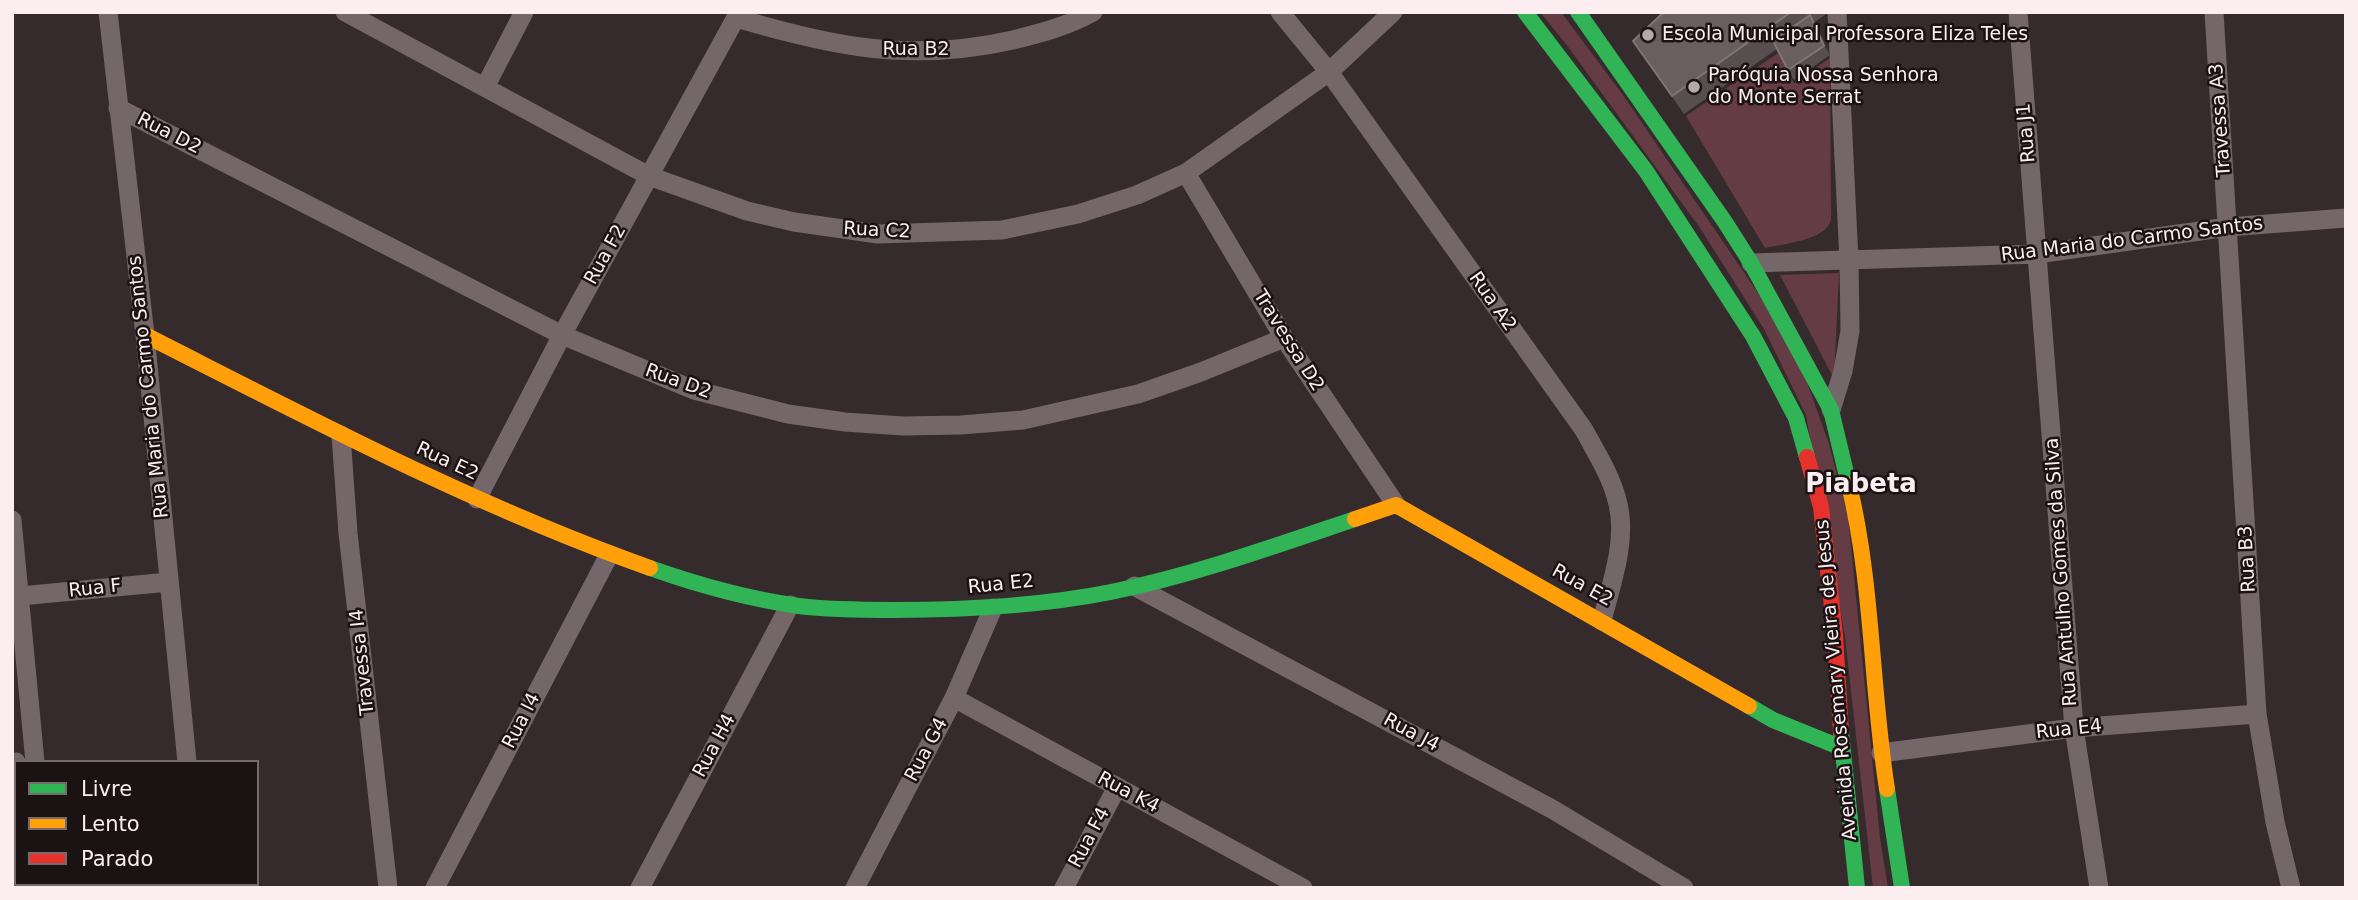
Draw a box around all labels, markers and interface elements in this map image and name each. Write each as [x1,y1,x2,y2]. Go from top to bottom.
place label: Escola Municipal Professora Eliza Teles [1662,24,2028,46]
marker: Escola Municipal Professora Eliza Teles [1640,27,1656,43]
street label: Rua B2 [882,39,950,61]
street label: Travessa A3 [2206,62,2236,178]
place label: Paróquia Nossa Senhora do Monte Serrat [1708,65,1939,109]
marker: Paróquia Nossa Senhora do Monte Serrat [1686,79,1702,95]
street label: Rua J1 [2013,102,2041,164]
street label: Rua D2 [133,108,205,160]
street label: Rua Maria do Carmo Santos [2000,213,2264,267]
street label: Rua C2 [843,218,911,244]
street label: Rua F2 [580,221,632,289]
street label: Rua Maria do Carmo Santos [124,255,174,519]
street label: Rua A2 [1463,268,1521,336]
street label: Travessa D2 [1248,286,1328,396]
street label: Rua D2 [642,360,714,404]
street label: Rua Antulho Gomes da Silva [2041,437,2083,707]
street label: Rua E2 [412,438,482,486]
district label: Piabeta [1805,469,1917,501]
street label: Avenida Rosemary Vieira de Jesus [1812,519,1862,841]
street label: Rua B3 [2235,525,2261,593]
street label: Rua E2 [1548,560,1616,612]
street label: Rua E2 [967,570,1035,600]
street label: Rua F [67,575,123,603]
street label: Travessa I4 [346,608,380,716]
street label: Rua I4 [498,689,546,753]
street label: Rua J4 [1379,709,1443,757]
street label: Rua H4 [689,710,741,782]
street label: Rua G4 [901,714,953,786]
street label: Rua E4 [2035,715,2103,745]
legend [14,760,259,886]
street label: Rua K4 [1093,767,1163,819]
text: Livre [81,777,132,801]
street label: Rua F4 [1065,804,1115,872]
text: Lento [81,812,140,836]
text: Parado [81,847,153,871]

